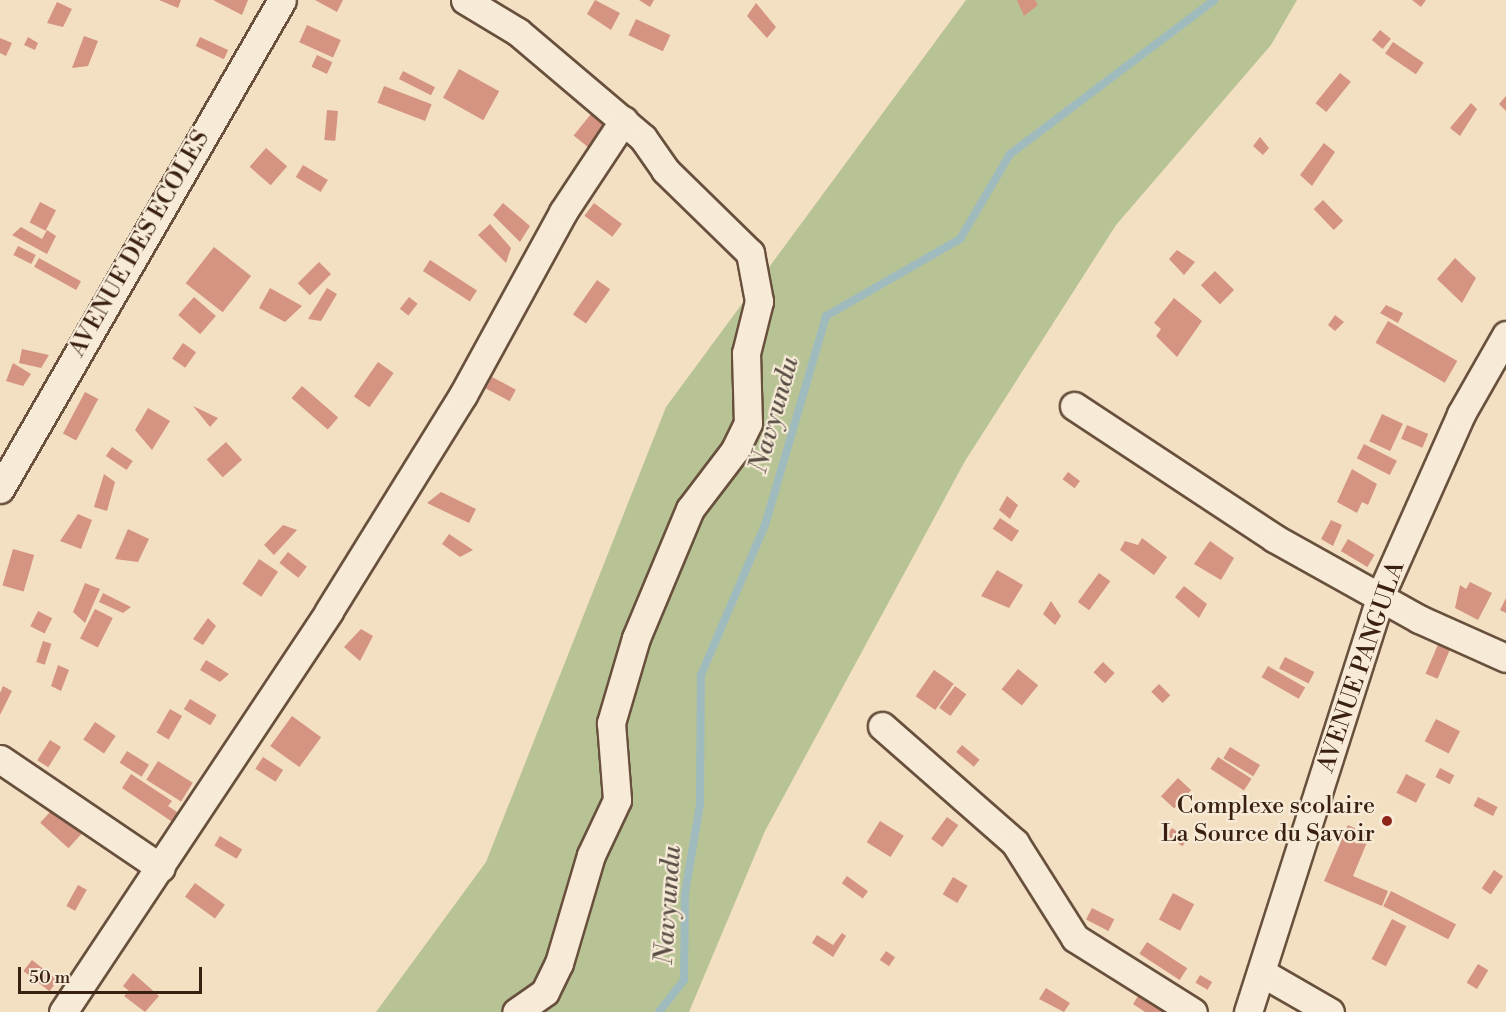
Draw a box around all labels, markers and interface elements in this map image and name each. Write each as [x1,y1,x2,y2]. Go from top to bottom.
street label: AVENUE DES ECOLES [63,126,217,362]
water label: Navyundu [744,353,806,477]
street label: AVENUE PANGULA [1312,558,1412,776]
place label: Complexe scolaire La Source du Savoir [1161,793,1375,849]
marker: Complexe scolaire La Source du Savoir [1380,814,1394,828]
water label: Navyundu [649,844,689,966]
scale bar [21,955,206,993]
text: 50 m [29,966,70,989]

